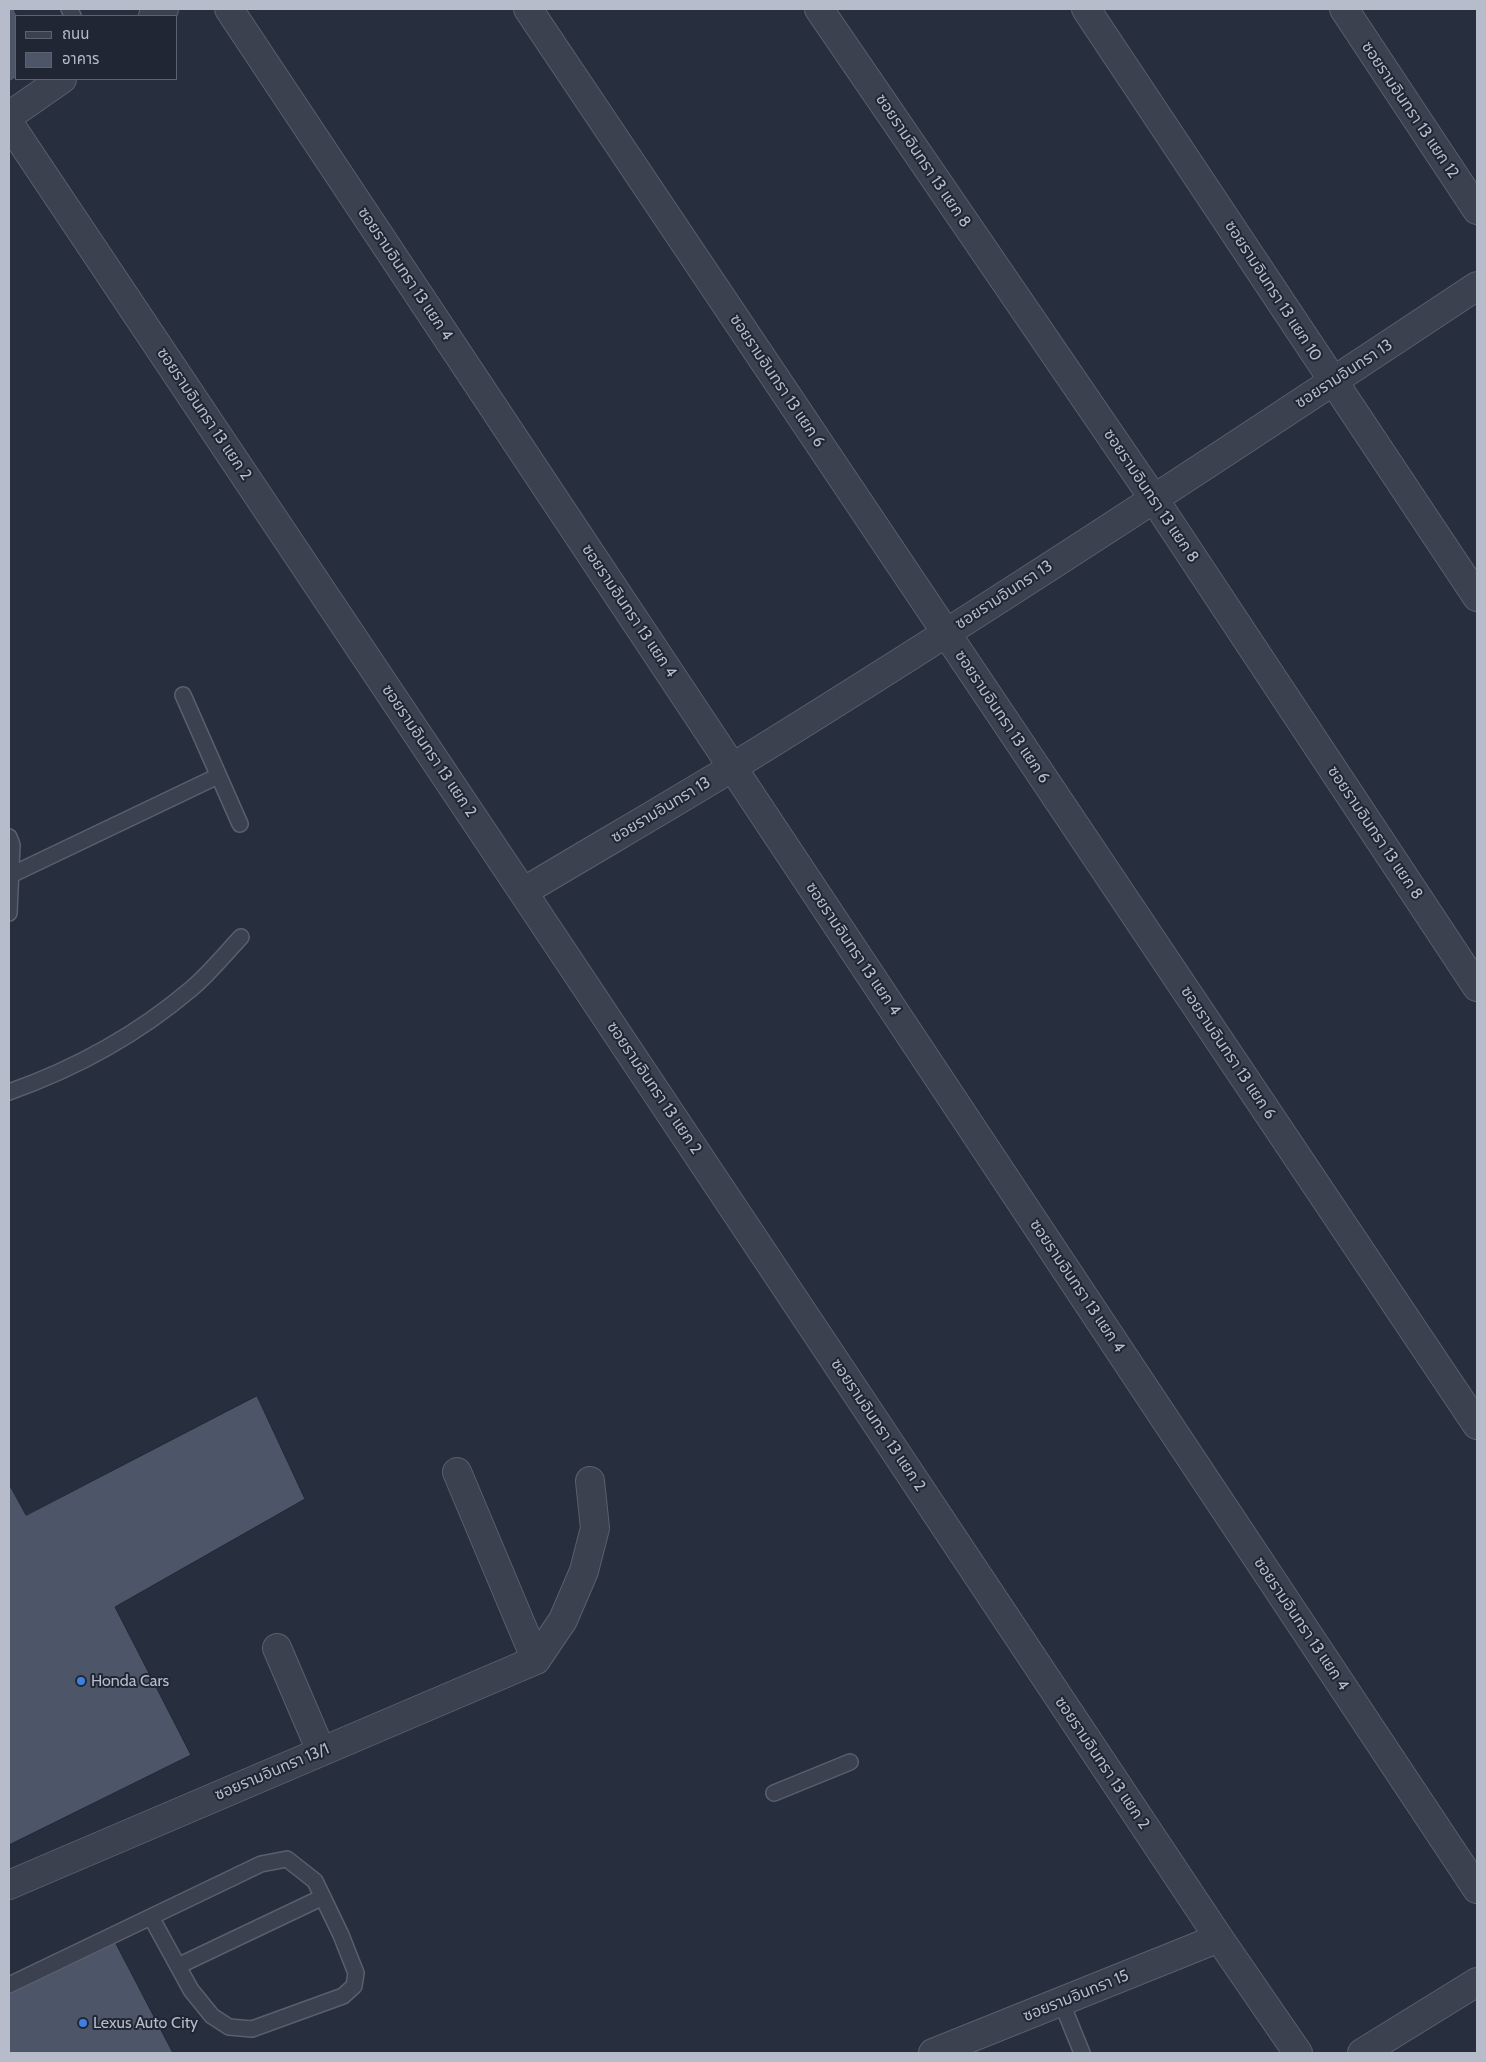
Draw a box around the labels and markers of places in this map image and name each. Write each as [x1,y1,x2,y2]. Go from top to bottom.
place label: Honda Cars [91,1671,169,1691]
marker: Honda Cars [75,1675,87,1687]
place label: Lexus Auto City [93,2013,198,2033]
marker: Lexus Auto City [77,2017,89,2029]

